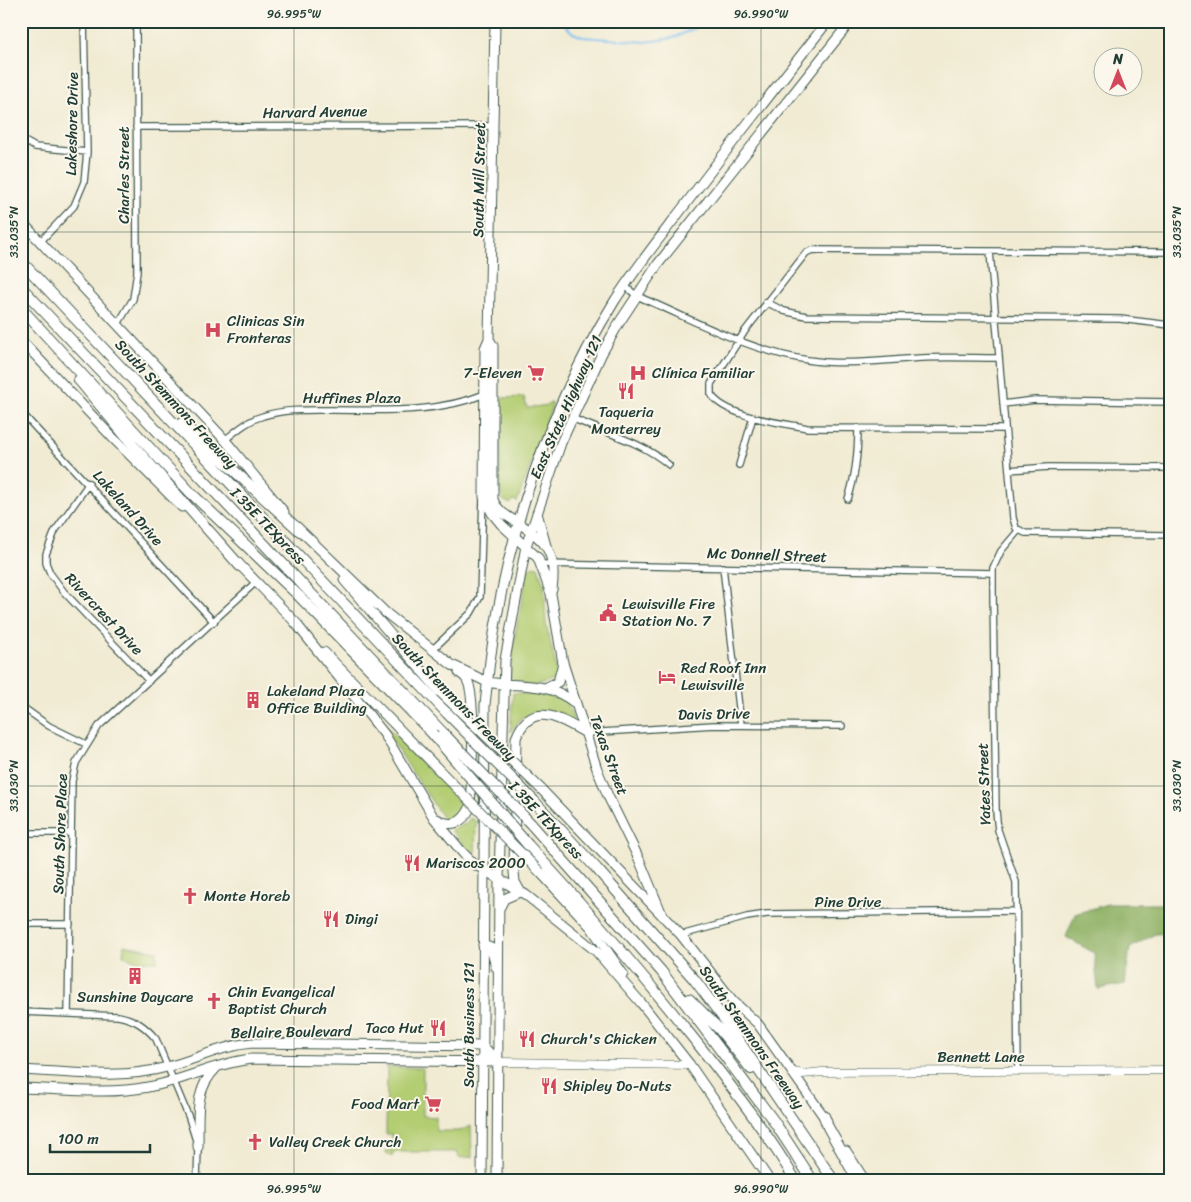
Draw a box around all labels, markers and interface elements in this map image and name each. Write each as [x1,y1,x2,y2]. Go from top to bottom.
text: 96.995°W [267,3,322,25]
text: 96.990°W [734,3,789,25]
text: N [1112,47,1123,72]
north arrow [1094,48,1144,98]
street label: Lakeshore Drive [58,72,86,176]
street label: Harvard Avenue [262,98,368,126]
street label: South Mill Street [465,122,493,238]
street label: Charles Street [111,126,137,224]
text: 33.035°N [3,205,25,258]
text: 33.035°N [1166,205,1188,258]
place label: Clinicas Sin Fronteras [227,308,304,351]
hospital icon: Clinicas Sin Fronteras [203,320,223,340]
street label: East State Highway 121 [523,331,609,483]
street label: South Stemmons Freeway [108,333,244,475]
place label: 7-Eleven [463,360,522,386]
place label: Clínica Familiar [652,360,755,386]
supermarket icon: 7-Eleven [526,363,546,383]
hospital icon: Clínica Familiar [628,363,648,383]
restaurant icon: Taqueria Monterrey [616,381,636,401]
street label: Huffines Plaza [303,385,402,411]
place label: Taqueria Monterrey [591,399,661,442]
street label: Lakeland Drive [86,464,170,553]
street label: I 35E TEXpress [223,480,312,571]
street label: Mc Donnell Street [706,540,828,570]
street label: Rivercrest Drive [58,566,150,662]
place label: Lewisville Fire Station No. 7 [622,591,715,634]
public building icon: Lewisville Fire Station No. 7 [598,603,618,623]
street label: South Stemmons Freeway [385,627,523,768]
place label: Red Roof Inn Lewisville [681,655,766,698]
hotel icon: Red Roof Inn Lewisville [657,667,677,687]
place label: Lakeland Plaza Office Building [267,678,367,721]
building icon: Lakeland Plaza Office Building [243,690,263,710]
street label: Davis Drive [678,700,751,728]
street label: Texas Street [582,711,636,799]
street label: Yates Street [970,742,998,826]
text: 33.030°N [3,759,25,812]
text: 33.030°N [1166,759,1188,812]
street label: South Shore Place [45,773,75,895]
street label: I 35E TEXpress [502,774,590,865]
place label: Mariscos 2000 [426,850,526,876]
restaurant icon: Mariscos 2000 [402,853,422,873]
place label: Monte Horeb [204,883,290,909]
church icon: Monte Horeb [180,886,200,906]
street label: Pine Drive [815,889,882,915]
place label: Dingi [345,906,379,932]
restaurant icon: Dingi [321,909,341,929]
street label: South Stemmons Freeway [692,960,812,1115]
street label: South Business 121 [456,962,482,1088]
building icon: Sunshine Daycare [125,966,145,986]
place label: Chin Evangelical Baptist Church [228,979,335,1022]
place label: Sunshine Daycare [77,984,193,1010]
church icon: Chin Evangelical Baptist Church [204,991,224,1011]
place label: Taco Hut [365,1015,424,1041]
street label: Bellaire Boulevard [230,1018,353,1046]
restaurant icon: Taco Hut [428,1018,448,1038]
place label: Church's Chicken [541,1026,657,1052]
restaurant icon: Church's Chicken [517,1029,537,1049]
street label: Bennett Lane [937,1044,1025,1070]
place label: Shipley Do-Nuts [563,1073,672,1099]
restaurant icon: Shipley Do-Nuts [539,1076,559,1096]
place label: Food Mart [351,1091,420,1117]
supermarket icon: Food Mart [423,1094,443,1114]
scale bar [50,1122,150,1154]
text: 100 m [58,1126,99,1152]
place label: Valley Creek Church [269,1129,401,1155]
church icon: Valley Creek Church [245,1132,265,1152]
text: 96.995°W [267,1178,322,1200]
text: 96.990°W [734,1178,789,1200]

